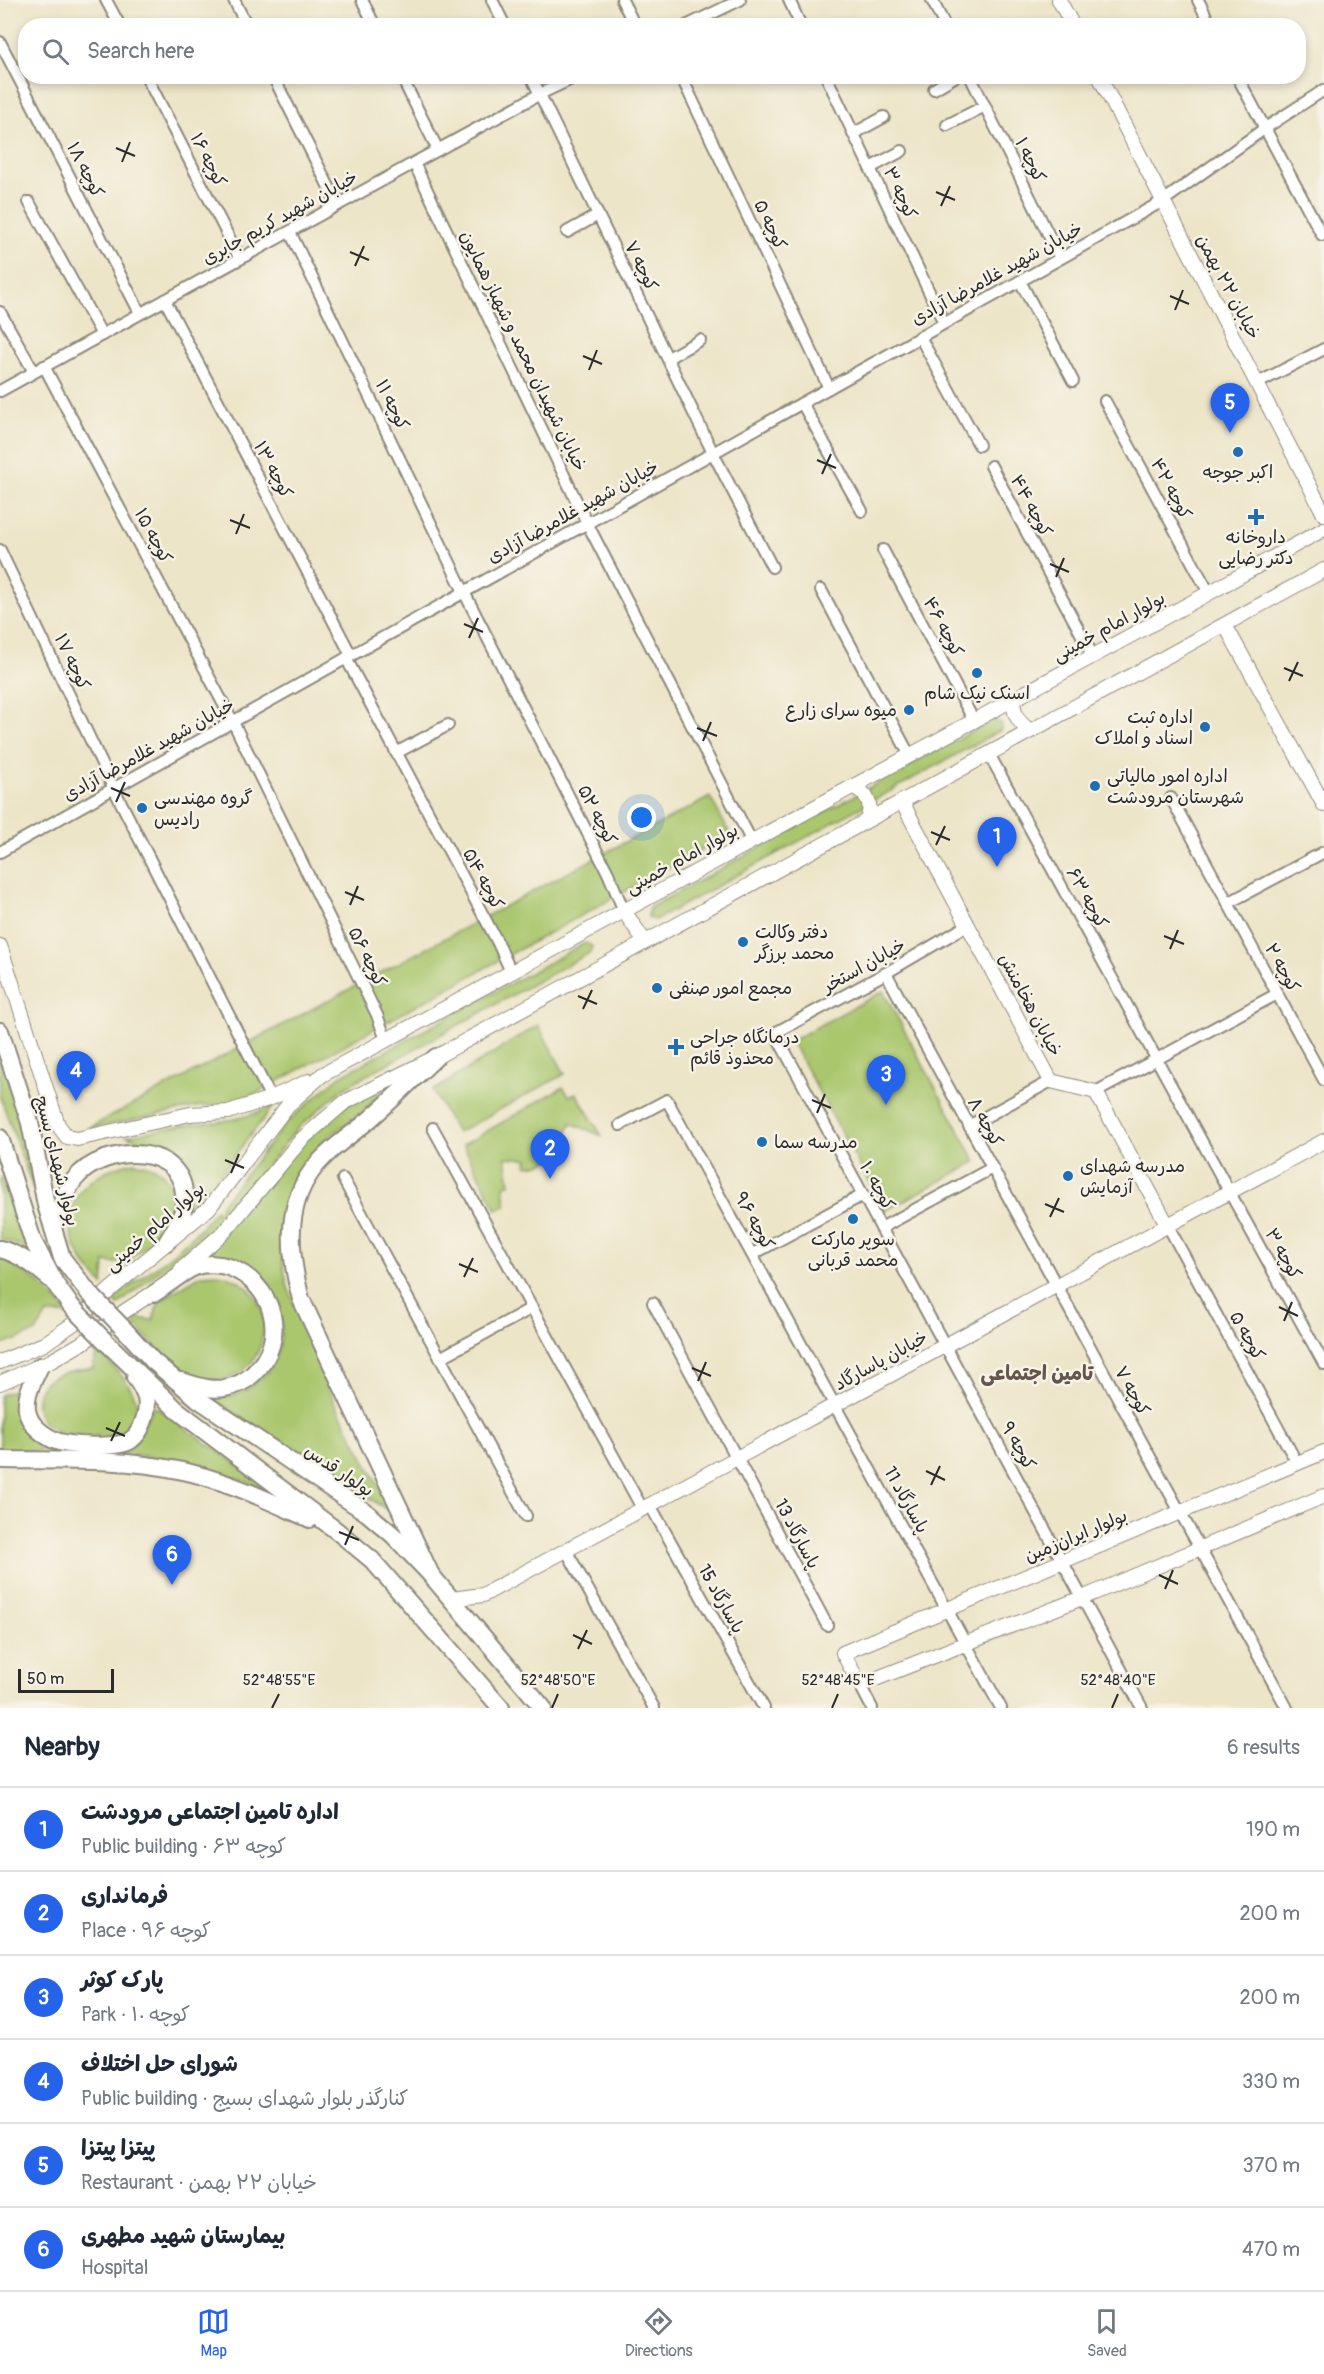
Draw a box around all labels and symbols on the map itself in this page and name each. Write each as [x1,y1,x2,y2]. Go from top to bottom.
street label: کوچه ۱۶ [185,129,232,191]
street label: کوچه ۱ [1009,134,1051,186]
street label: کوچه ۱۸ [61,138,109,202]
street label: کوچه ۳ [878,163,922,223]
street label: خیابان شهید کریم جابری [198,166,363,272]
street label: کوچه ۵ [748,196,792,254]
street label: خیابان شهید غلامرضا آزادی [907,217,1087,331]
street label: خیابان شهیدان محمد و شهباز همایون [455,227,591,475]
street label: خیابان ۲۲ بهمن [1191,231,1265,343]
street label: کوچه ۷ [619,237,663,295]
street label: کوچه ۱۱ [370,376,414,434]
pin: 5 [1210,384,1250,433]
street label: کوچه ۱۳ [248,437,298,503]
marker: اکبر جوجه [1231,445,1245,459]
street label: کوچه ۴۲ [1145,454,1197,524]
street label: خیابان شهید غلامرضا آزادی [483,455,663,569]
place label: اکبر جوجه [1203,461,1273,484]
street label: کوچه ۴۴ [1005,471,1057,541]
street label: کوچه ۱۵ [129,504,177,568]
marker: داروخانه دکتر رضایی [1249,510,1263,524]
place label: داروخانه دکتر رضایی [1218,526,1294,570]
street label: بولوار امام خمینی [1049,587,1170,669]
street label: کوچه ۴۶ [918,593,969,661]
street label: کوچه ۱۷ [49,630,95,694]
marker: اسنک نیک شام [970,666,984,680]
place label: اسنک نیک شام [924,682,1030,707]
street label: خیابان شهید غلامرضا آزادی [59,693,239,807]
place label: میوه سرای زارع [785,699,897,722]
marker: میوه سرای زارع [902,703,916,717]
place label: اداره ثبت اسناد و املاک [1095,706,1193,750]
marker: اداره ثبت اسناد و املاک [1198,720,1212,734]
place label: اداره امور مالیاتی شهرستان مرودشت [1107,765,1244,809]
marker: اداره امور مالیاتی شهرستان مرودشت [1088,779,1102,793]
street label: کوچه ۵۲ [572,781,622,849]
place label: گروه مهندسی رادیس [154,787,253,831]
marker: گروه مهندسی رادیس [135,801,149,815]
your location [627,803,656,832]
pin: 1 [978,818,1016,867]
street label: بولوار امام خمینی [622,819,743,901]
street label: کوچه ۵۴ [457,844,509,914]
street label: کوچه ۶۳ [1061,863,1113,933]
place label: دفتر وکالت محمد برزگر [753,921,834,965]
street label: کوچه ۵۶ [343,923,391,991]
street label: خیابان استخر [817,934,910,999]
marker: دفتر وکالت محمد برزگر [736,935,750,949]
street label: کوچه ۲ [1259,939,1305,997]
street label: خیابان هخامنش [993,950,1067,1060]
place label: مجمع امور صنفی [669,977,792,1001]
marker: مجمع امور صنفی [650,981,664,995]
place label: درمانگاه جراحی محذوذ قائم [690,1026,799,1072]
marker: درمانگاه جراحی محذوذ قائم [667,1038,685,1056]
pin: 4 [56,1052,96,1101]
pin: 3 [866,1056,906,1105]
street label: بولوار شهدای بسیج [30,1093,84,1229]
street label: کوچه ۸ [962,1093,1008,1151]
pin: 2 [530,1130,570,1179]
place label: مدرسه سما [774,1131,858,1154]
marker: مدرسه سما [755,1135,769,1149]
place label: مدرسه شهدای آزمایش [1080,1155,1185,1199]
street label: کوچه ۱۰ [854,1157,900,1215]
marker: مدرسه شهدای آزمایش [1061,1169,1075,1183]
street label: بولوار امام خمینی [100,1177,211,1278]
street label: کوچه ۹۶ [729,1188,779,1254]
marker: سوپر مارکت محمد قربانی [846,1212,860,1226]
street label: کوچه ۳ [1260,1224,1307,1284]
place label: سوپر مارکت محمد قربانی [808,1228,898,1272]
street label: کوچه ۵ [1224,1307,1270,1365]
street label: خیابان پاسارگاد [830,1326,932,1396]
district label: تامین اجتماعی [981,1361,1095,1386]
street label: کوچه ۷ [1109,1362,1155,1420]
street label: کوچه ۹ [995,1418,1041,1475]
street label: بولوار قدس [300,1440,378,1502]
street label: پاسارگاد 11 [878,1463,934,1537]
street label: پاسارگاد 13 [769,1495,825,1573]
street label: بولوار ایران‌زمین [1021,1504,1131,1568]
pin: 6 [152,1536,192,1585]
street label: پاسارگاد 15 [693,1560,749,1638]
scale bar [18,1666,114,1694]
text: 52°48'55"E [243,1671,315,1690]
text: 52°48'50"E [521,1671,595,1690]
text: 52°48'45"E [801,1671,875,1690]
text: 52°48'40"E [1080,1671,1156,1690]

